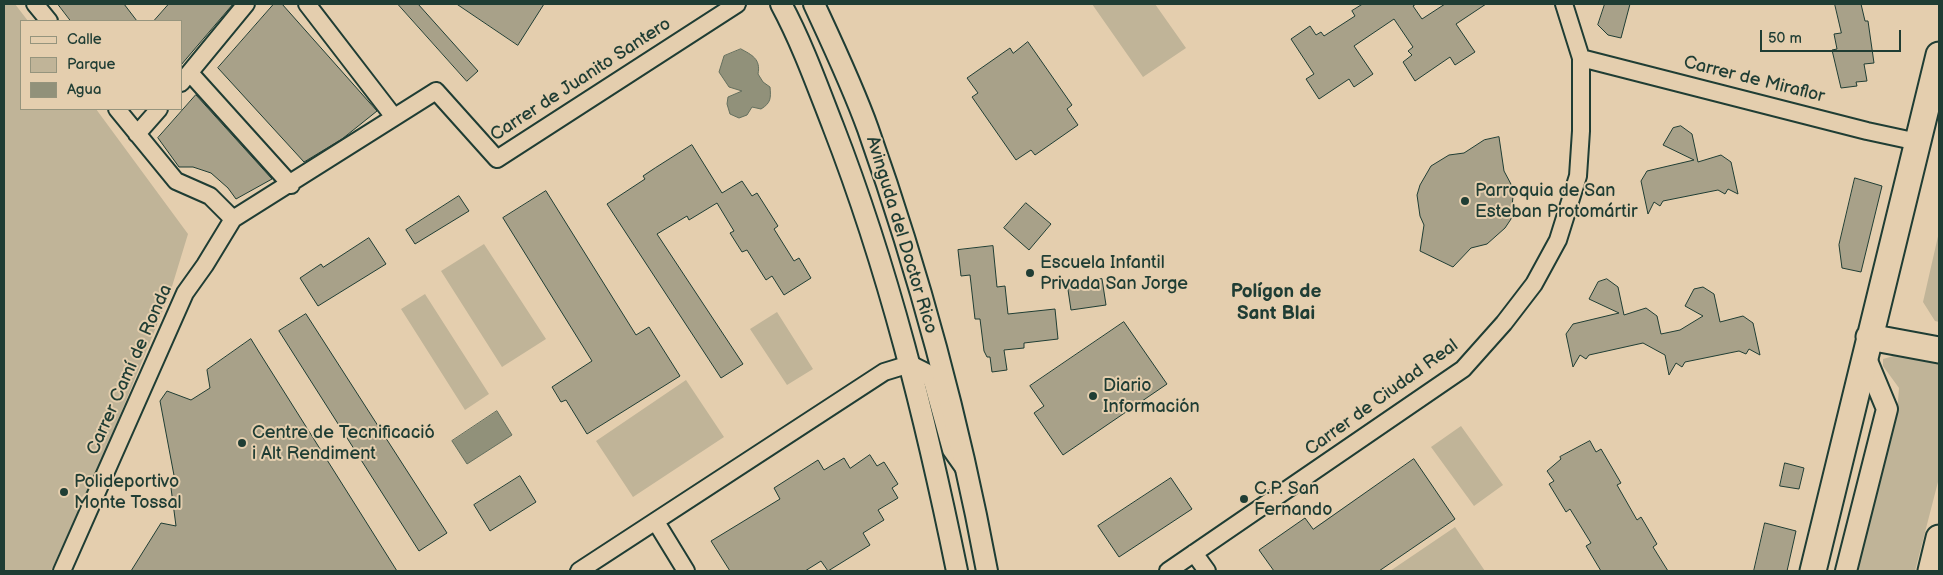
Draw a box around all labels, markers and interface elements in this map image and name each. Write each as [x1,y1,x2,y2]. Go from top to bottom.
street label: Carrer de Juanito Santero [487,14,675,146]
legend [20,20,182,110]
scale bar [1763,20,1904,52]
text: 50 m [1768,29,1802,48]
text: Calle [67,30,102,49]
street label: Carrer de Miraflor [1681,52,1827,108]
text: Parque [67,55,115,74]
text: Agua [67,80,101,99]
street label: Avinguda del Doctor Rico [861,134,941,336]
place label: Parroquia de San Esteban Protomártir [1475,180,1637,222]
marker: Parroquia de San Esteban Protomártir [1459,195,1471,207]
place label: Escuela Infantil Privada San Jorge [1040,252,1188,294]
marker: Escuela Infantil Privada San Jorge [1024,267,1036,279]
street label: Carrer Camí de Ronda [83,281,177,459]
district label: Polígon de Sant Blai [1231,281,1321,325]
street label: Carrer de Ciudad Real [1301,335,1463,461]
place label: Diario Información [1103,375,1200,418]
marker: Diario Información [1087,390,1099,402]
place label: Centre de Tecnificació i Alt Rendiment [252,422,435,464]
marker: Centre de Tecnificació i Alt Rendiment [236,437,248,449]
place label: Polideportivo Monte Tossal [74,471,182,514]
place label: C.P. San Fernando [1254,478,1332,520]
marker: Polideportivo Monte Tossal [58,486,70,498]
marker: C.P. San Fernando [1238,493,1250,505]

